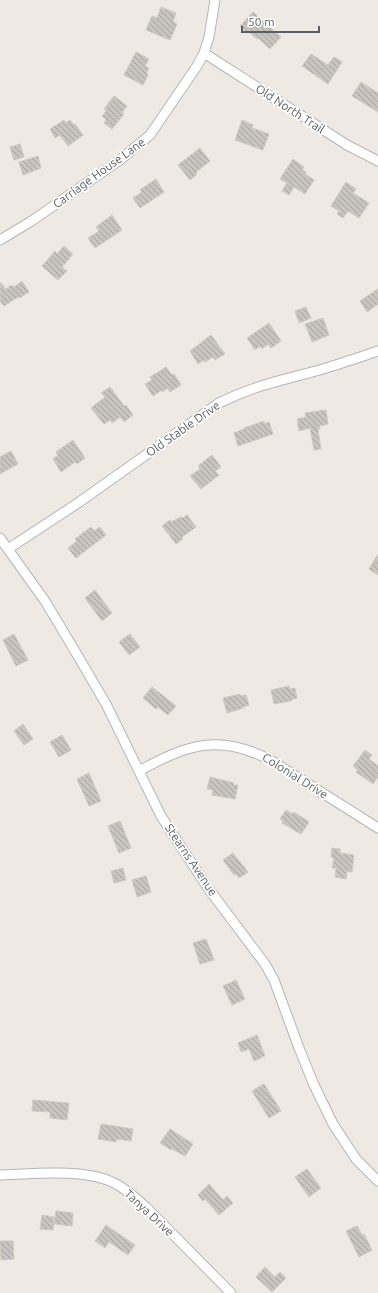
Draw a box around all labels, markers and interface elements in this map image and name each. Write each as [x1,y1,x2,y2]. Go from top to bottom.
scale bar [242,8,319,34]
text: 50 m [248,15,275,28]
street label: Old North Trail [253,81,327,136]
street label: Carriage House Lane [50,135,147,210]
street label: Old Stable Drive [143,398,222,459]
street label: Colonial Drive [260,750,330,801]
street label: Stearns Avenue [163,821,220,898]
street label: Tanya Drive [122,1187,177,1239]

